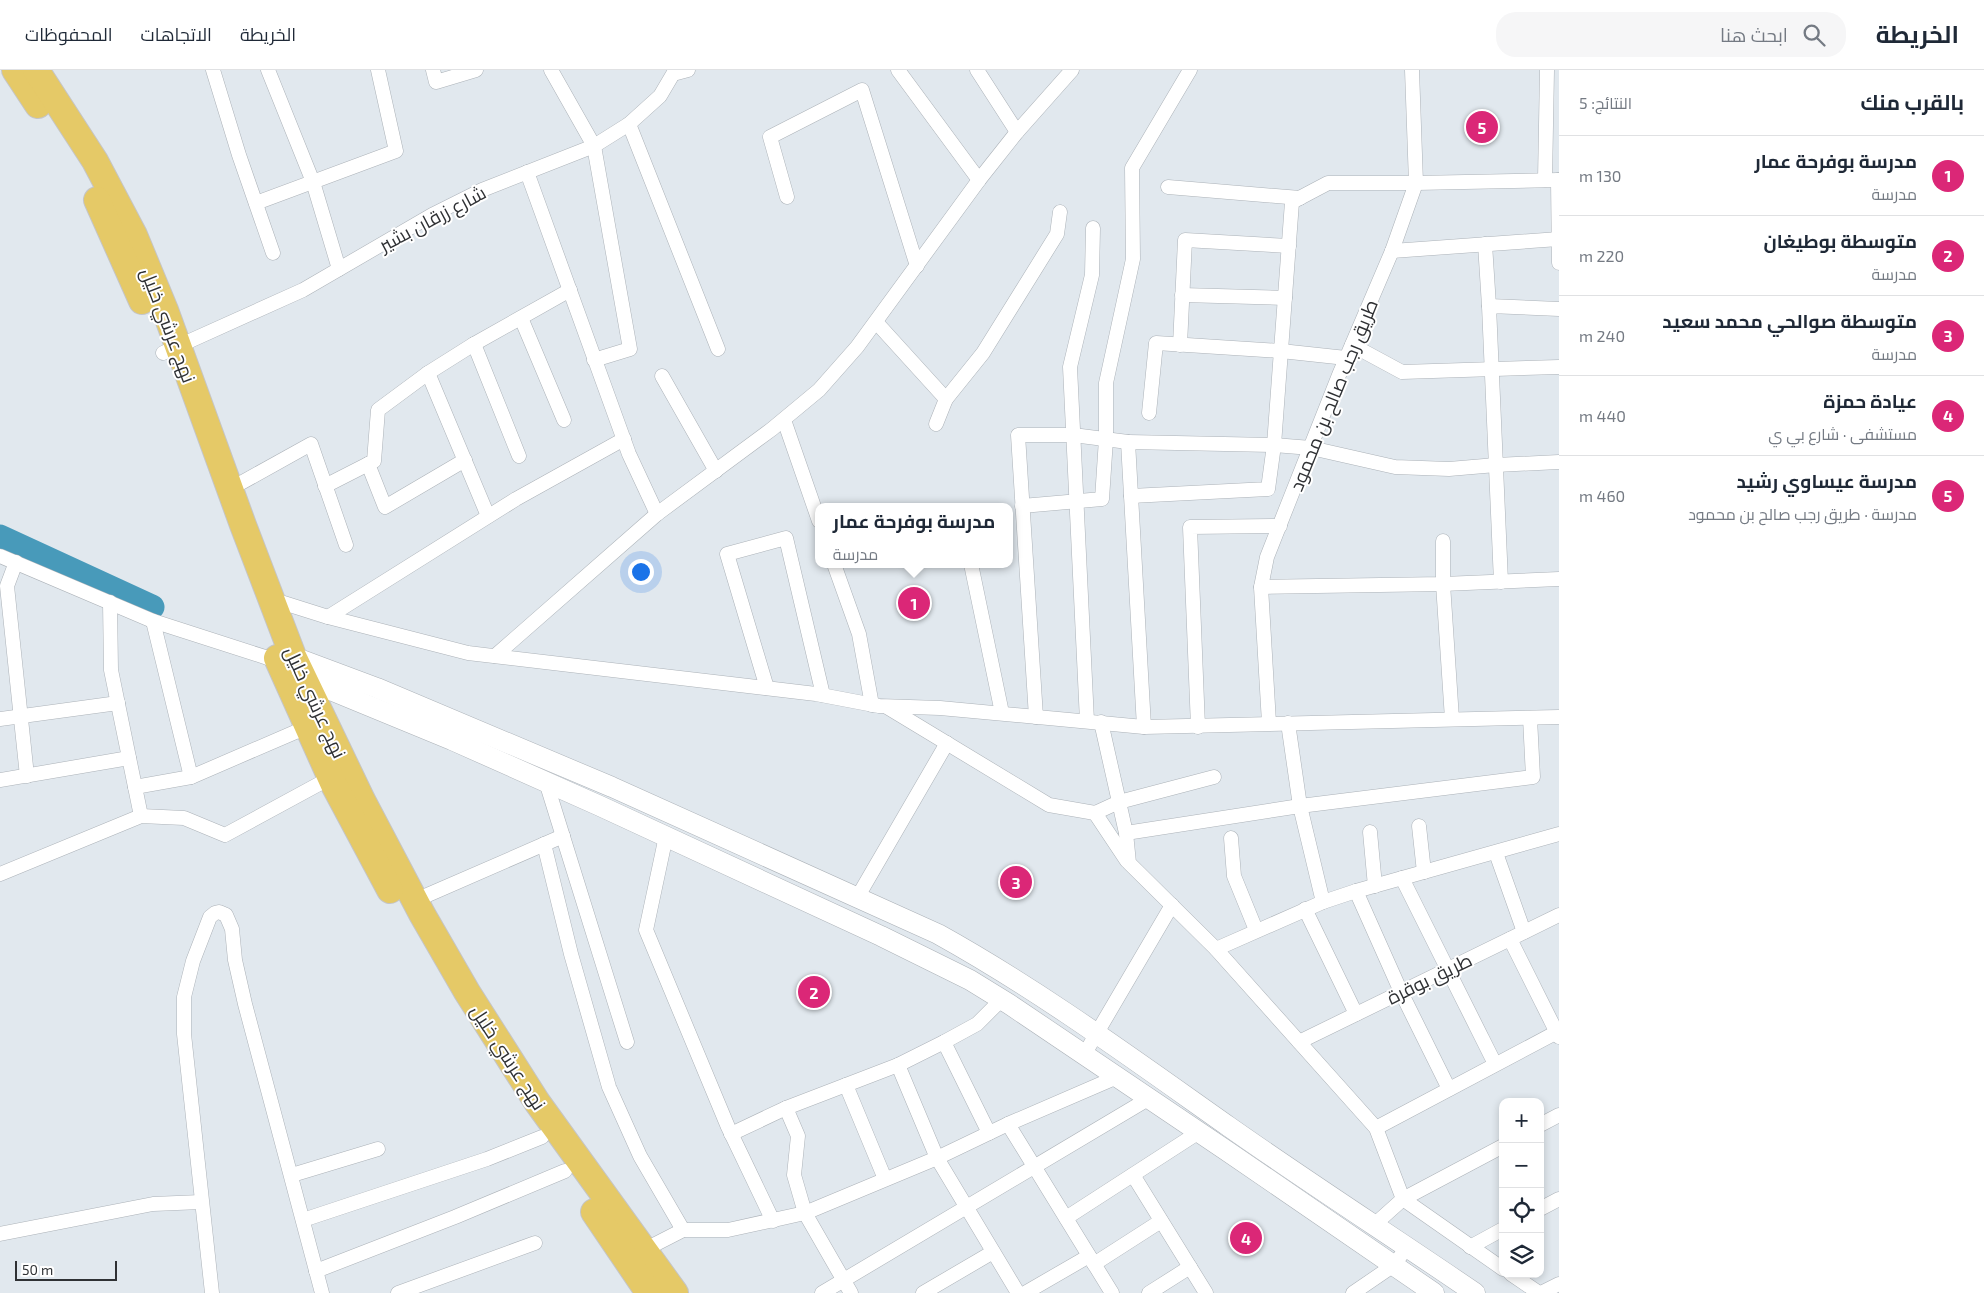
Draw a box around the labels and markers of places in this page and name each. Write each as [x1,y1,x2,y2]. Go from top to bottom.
pin: 5 [1466,108,1498,146]
pin: 1 [898,584,930,622]
pin: 3 [1000,863,1032,901]
pin: 2 [798,973,830,1011]
pin: 4 [1230,1219,1262,1257]

